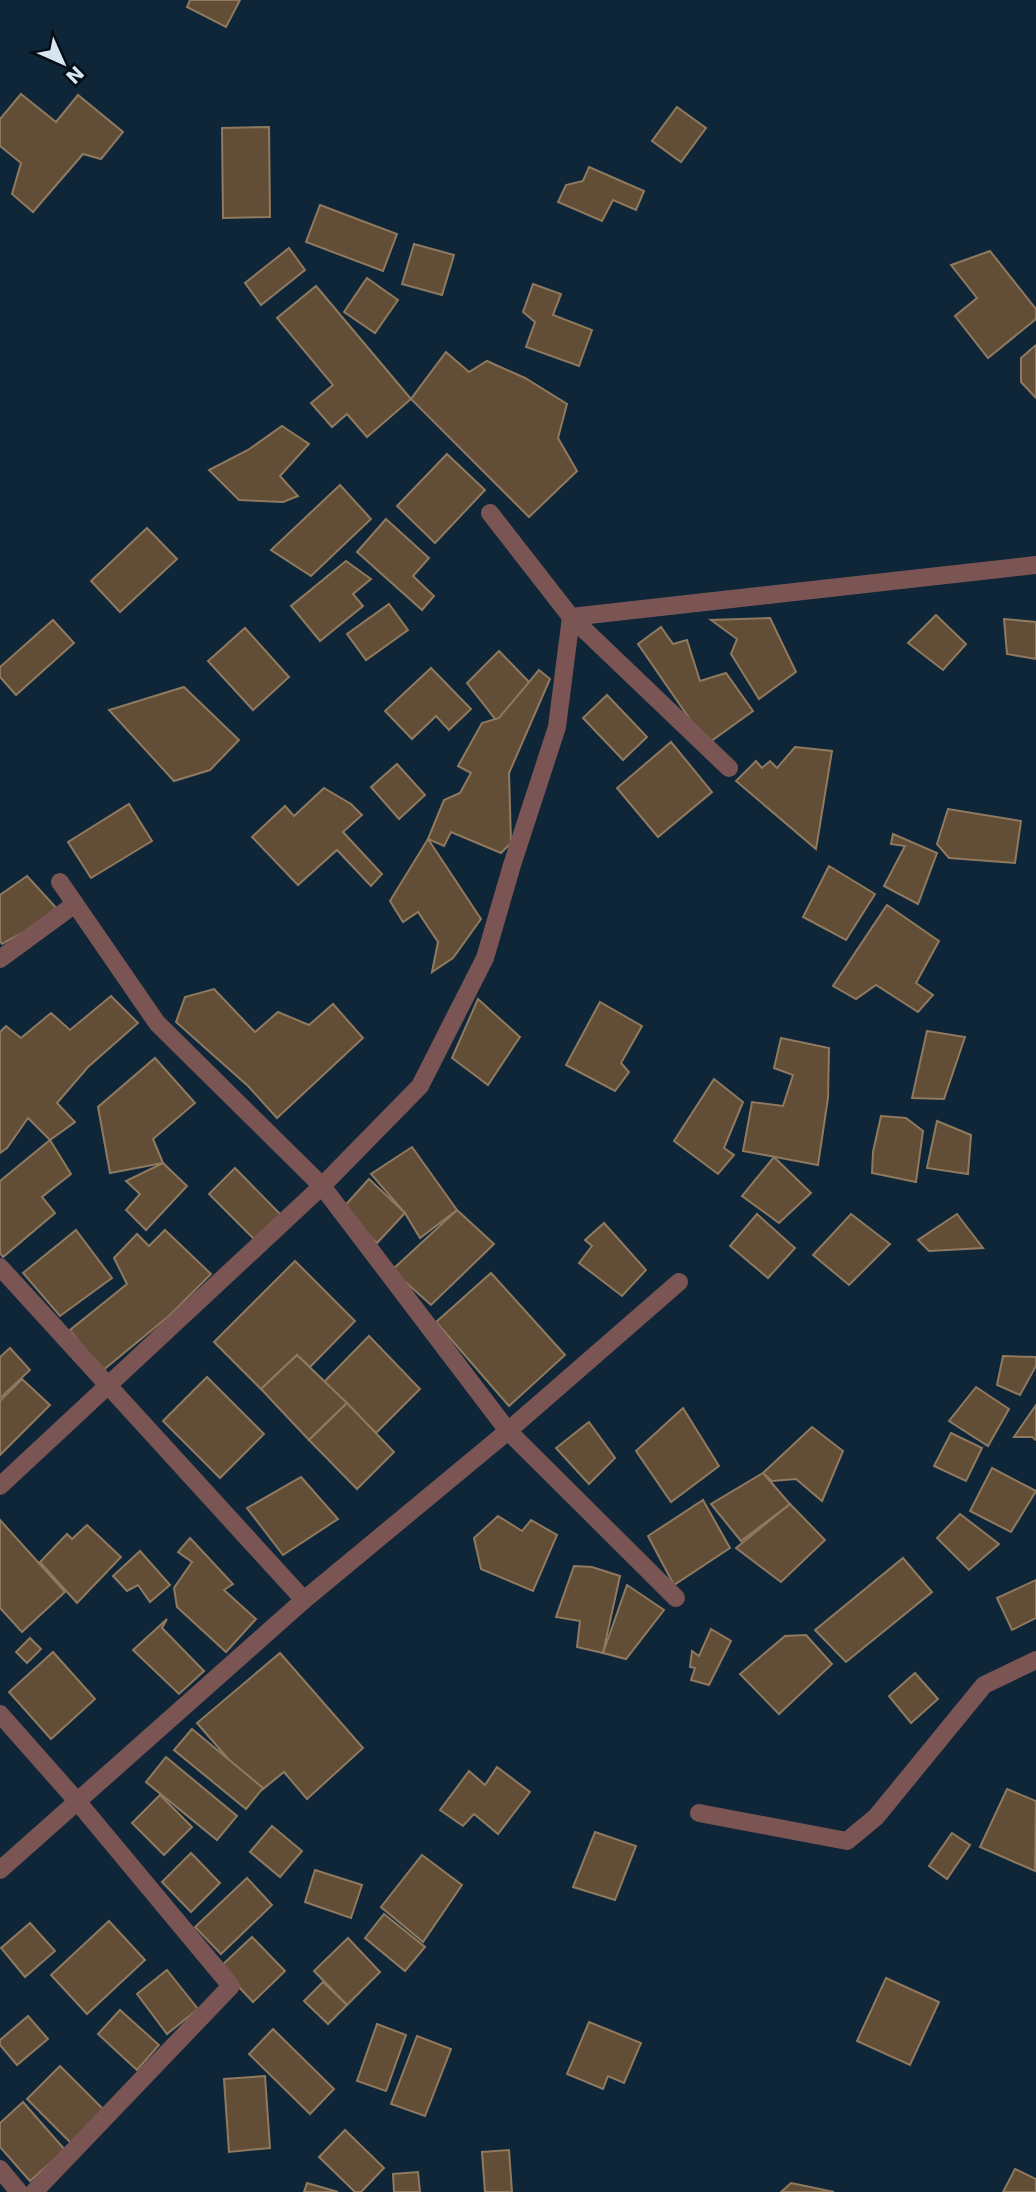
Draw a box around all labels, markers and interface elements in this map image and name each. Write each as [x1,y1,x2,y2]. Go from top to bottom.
north arrow [28,28,98,98]
text: N [62,62,88,88]

